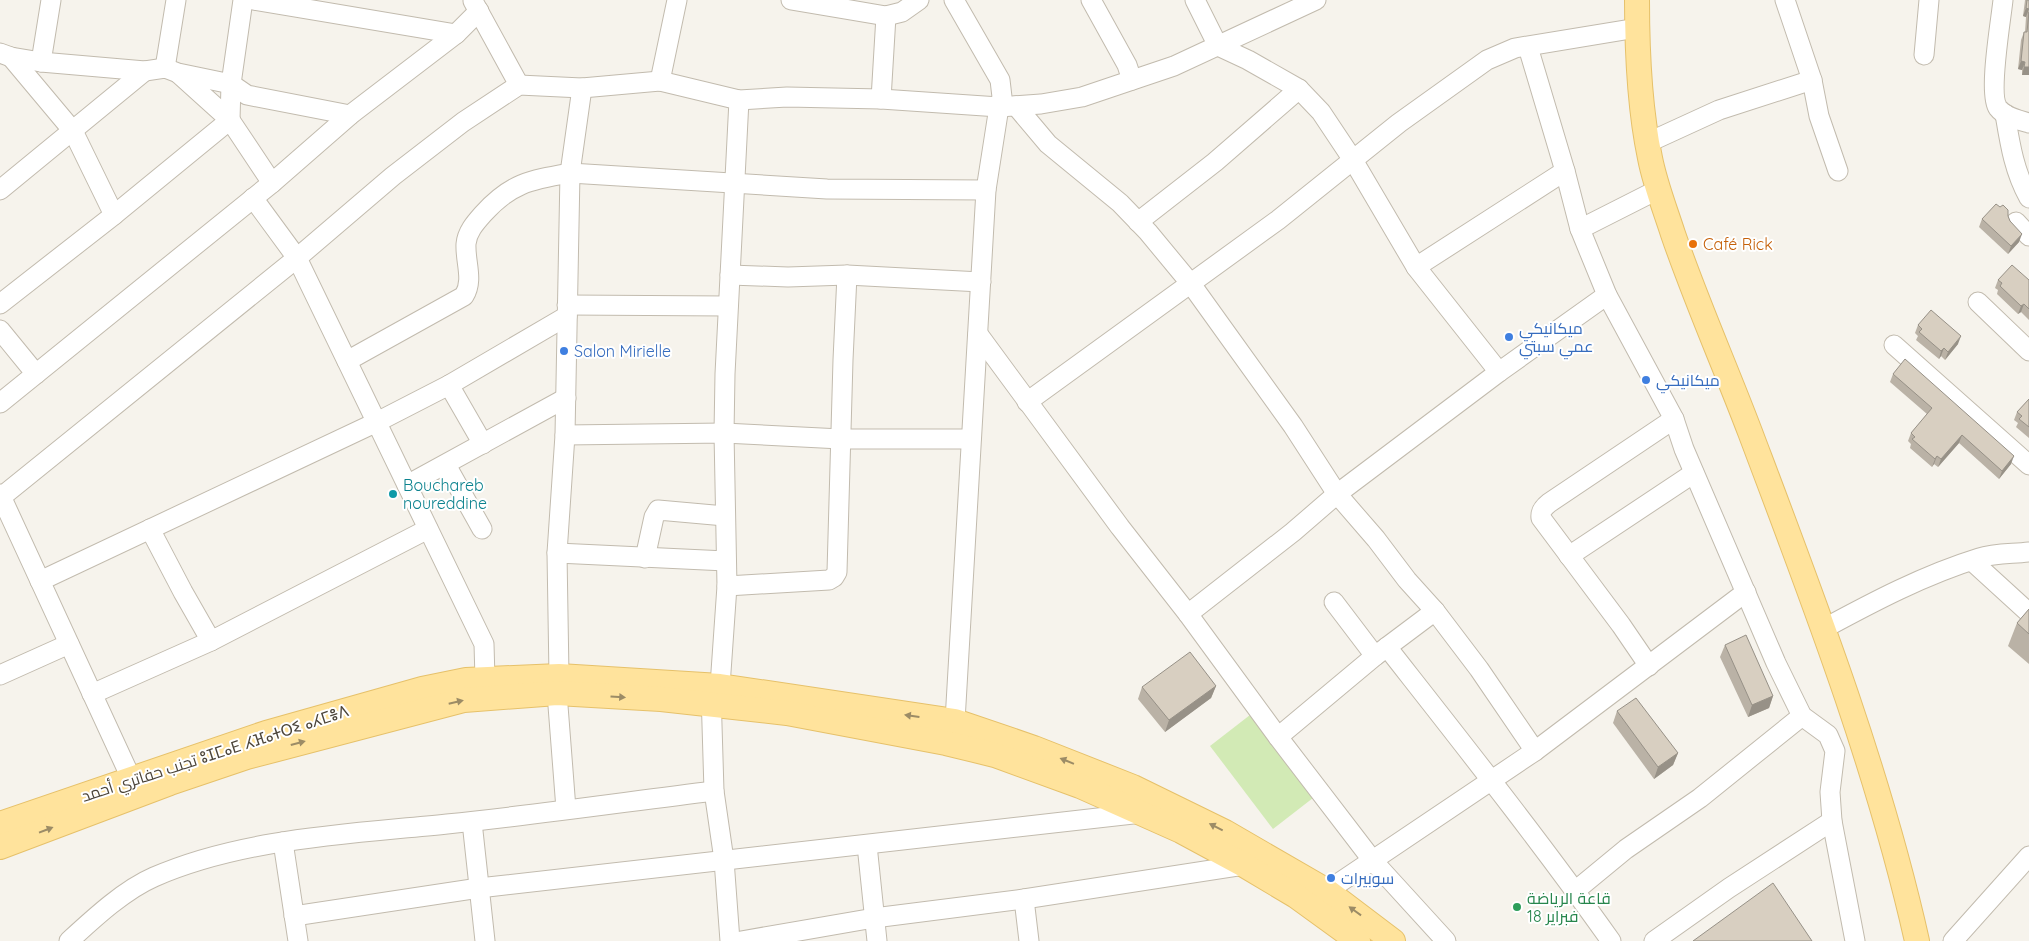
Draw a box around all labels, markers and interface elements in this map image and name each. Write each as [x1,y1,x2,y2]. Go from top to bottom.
place label: Café Rick [1703,234,1773,254]
marker: Café Rick [1687,238,1699,250]
place label: ميكانيكي عمي سبتي [1519,318,1594,360]
marker: ميكانيكي عمي سبتي [1503,331,1515,343]
place label: Salon Mirielle [574,341,671,361]
marker: Salon Mirielle [558,345,570,357]
place label: ميكانيكي [1656,370,1720,394]
marker: ميكانيكي [1640,374,1652,386]
place label: Bouchareb noureddine [403,475,487,513]
marker: Bouchareb noureddine [387,488,399,500]
one-way arrow [610,693,626,701]
one-way arrow [448,698,463,706]
street label: تجنب حفاتري أحمد ⵓⵊⵎⴰⴹ ⵃⴼⴰⵜⵔⵉ ⴰⵃⵎⴻⴷ [79,700,353,810]
one-way arrow [904,711,920,719]
one-way arrow [291,738,306,746]
one-way arrow [1060,757,1075,765]
one-way arrow [1209,823,1223,831]
one-way arrow [38,826,53,833]
place label: سوبيرات [1341,868,1394,888]
marker: سوبيرات [1325,872,1337,884]
place label: قاعة الرياضة 18 فبراير [1527,888,1611,926]
marker: قاعة الرياضة 18 فبراير [1511,901,1523,913]
one-way arrow [1349,906,1362,917]

